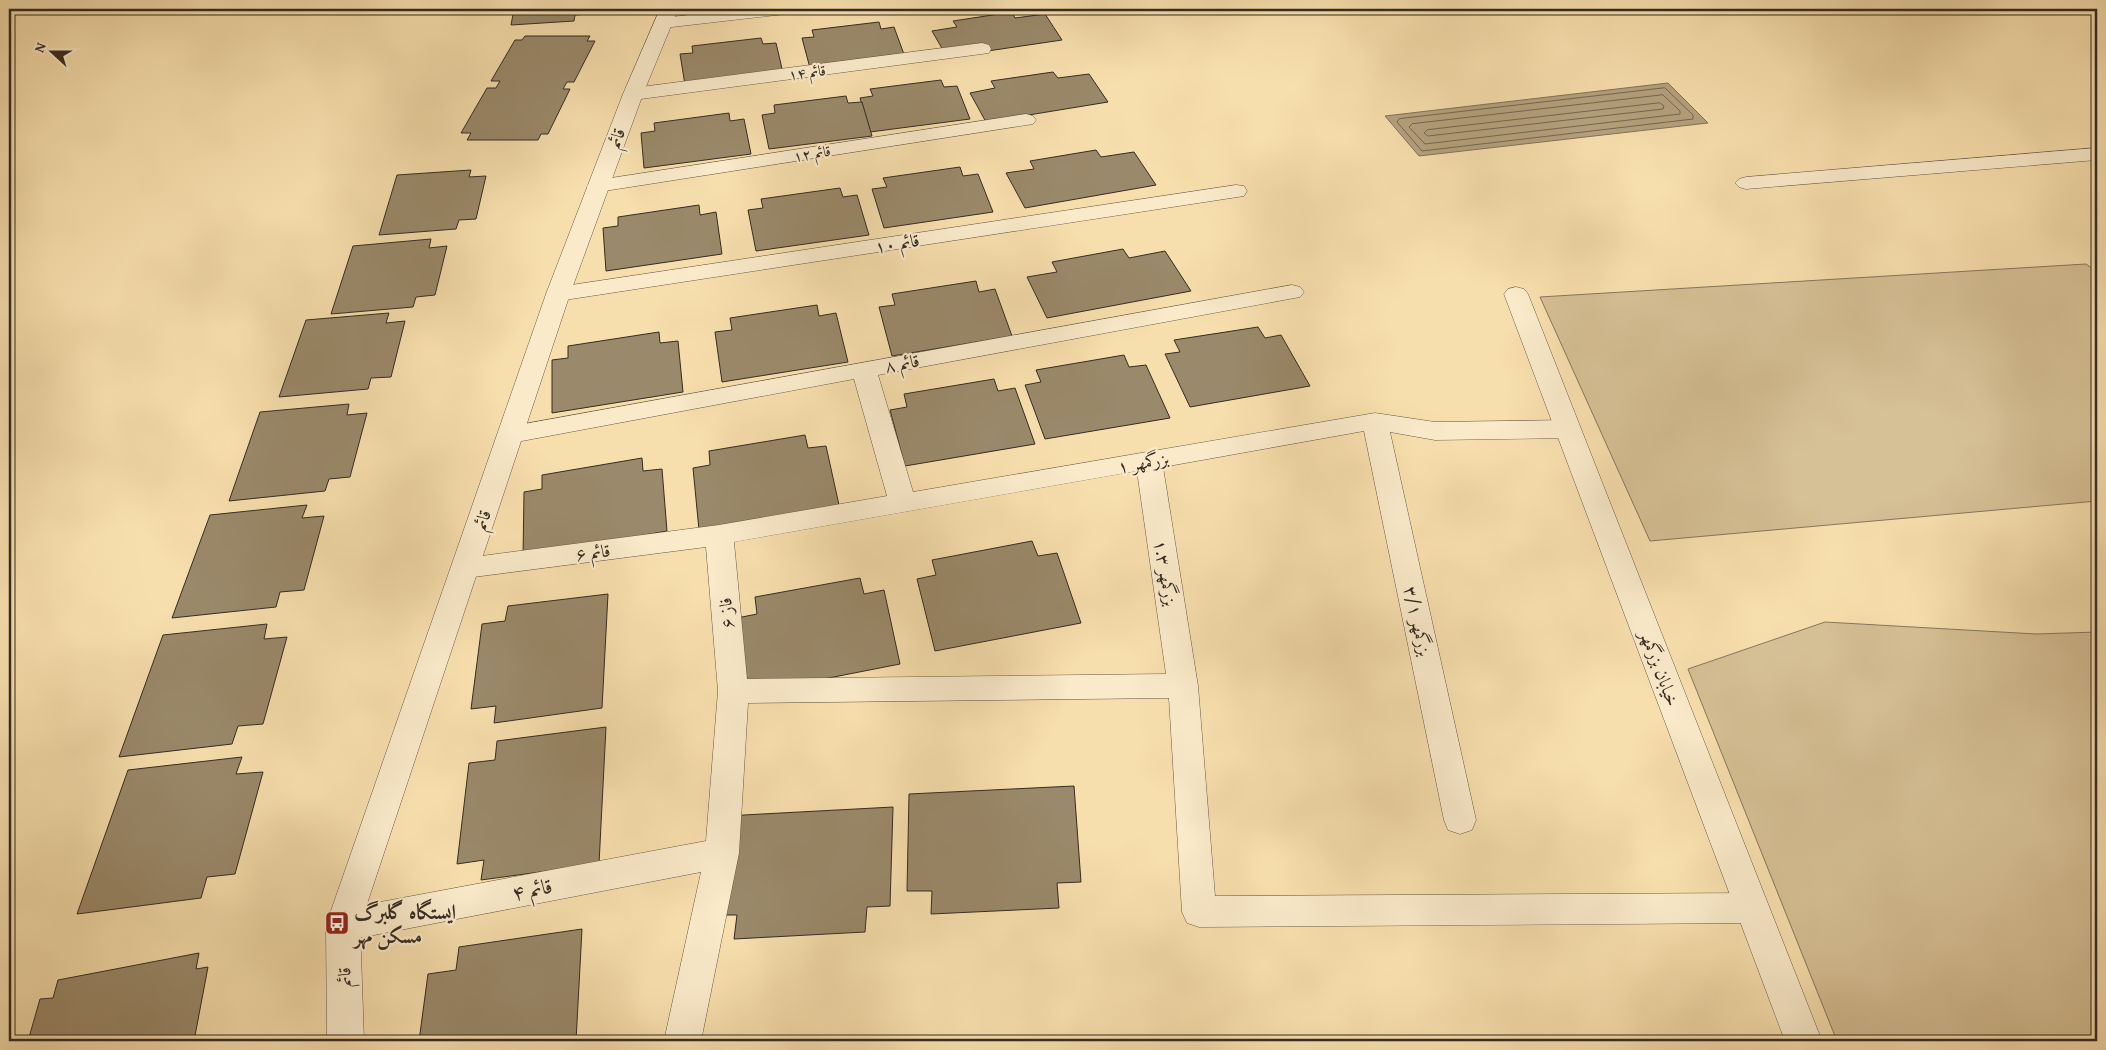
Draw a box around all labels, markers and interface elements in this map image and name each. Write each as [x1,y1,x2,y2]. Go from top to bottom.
north arrow [28,28,78,78]
text: N [29,39,51,55]
street label: قائم ۱۴ [787,59,827,88]
street label: قائم [600,124,635,153]
street label: قائم ۱۲ [792,140,833,169]
street label: قائم ۱۰ [873,226,922,263]
street label: قائم ۸ [883,347,922,382]
street label: بزرگمهر ۱ [1115,444,1171,480]
street label: قائم [466,506,501,535]
street label: قائم ۶ [574,536,612,570]
street label: بزرگمهر ۱.۳ [1147,538,1185,608]
street label: بزرگمهر ۳/۱ [1397,584,1439,658]
street label: فاز ۶ [711,596,741,630]
street label: خیابان بزرگمهر [1632,624,1687,710]
street label: قائم ۴ [509,870,555,911]
place label: ایستگاه گلبرگ مسکن مهر [352,896,456,951]
bus stop icon: ایستگاه گلبرگ مسکن مهر [324,910,350,936]
street label: قائم [330,967,361,987]

